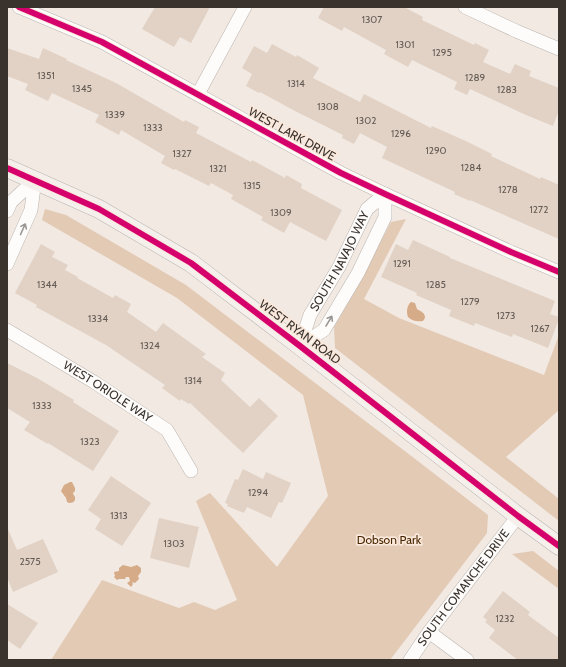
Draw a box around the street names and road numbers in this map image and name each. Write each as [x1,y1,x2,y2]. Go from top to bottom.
street label: WEST LARK DRIVE [246,103,339,164]
street label: SOUTH NAVAJO WAY [306,208,372,314]
street label: WEST RYAN ROAD [257,296,344,367]
street label: WEST ORIOLE WAY [61,357,155,425]
street label: SOUTH COMANCHE DRIVE [414,526,512,649]

